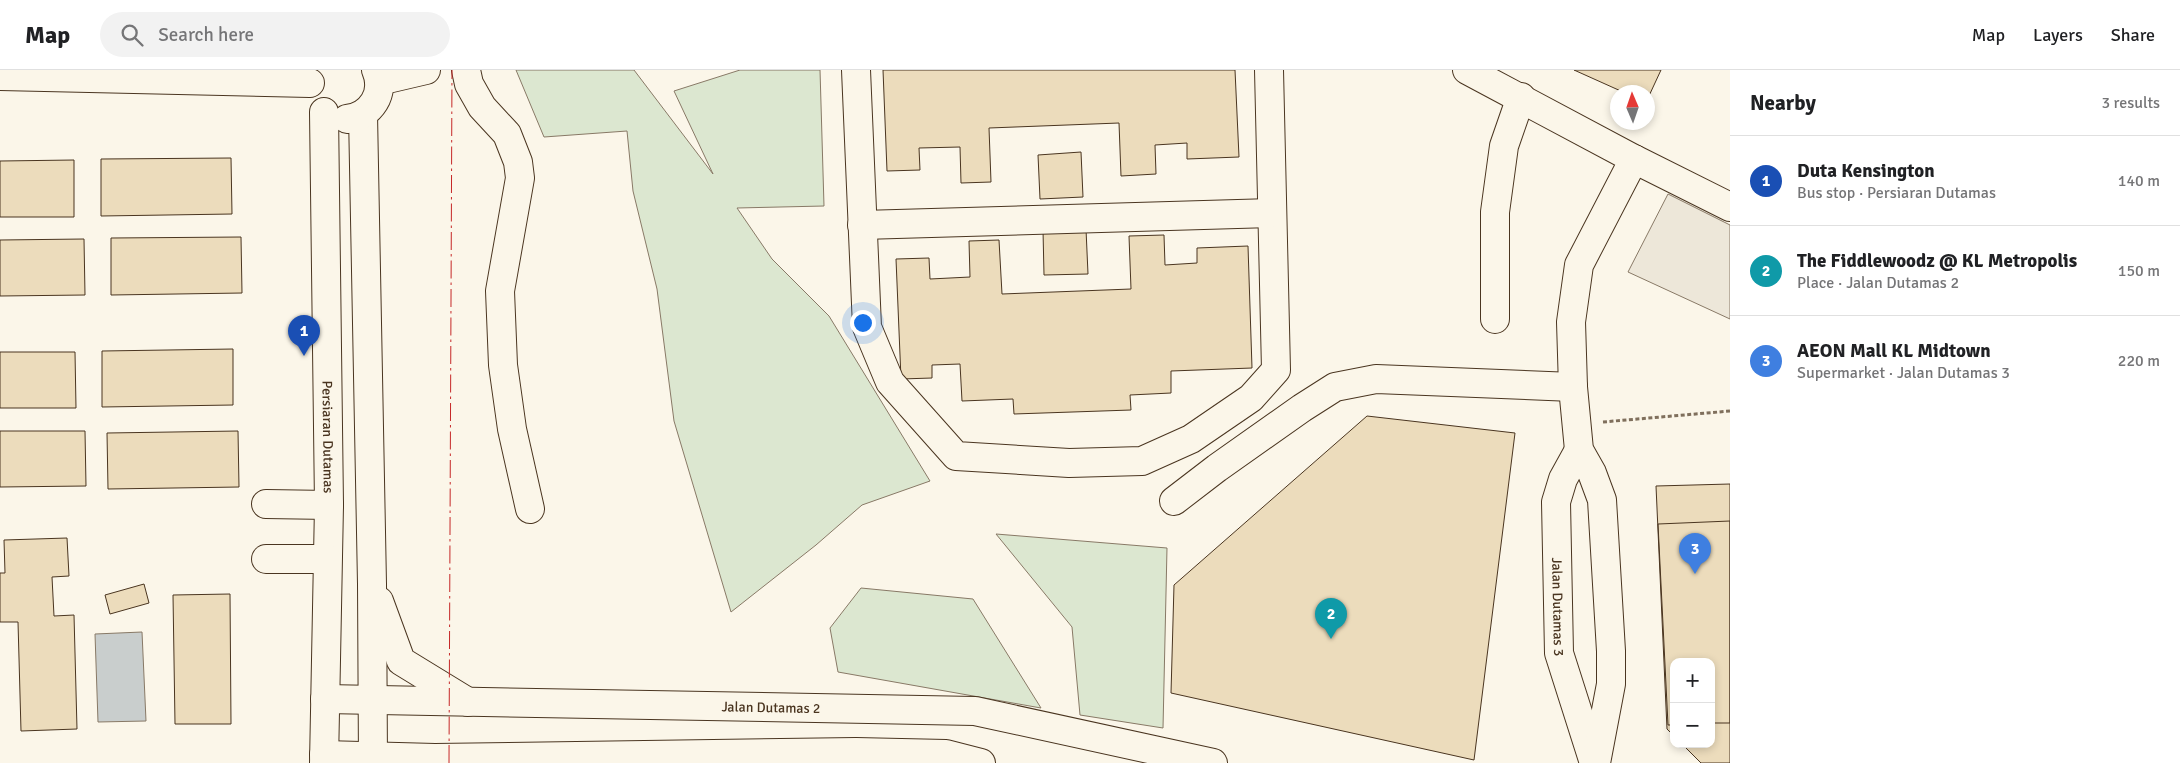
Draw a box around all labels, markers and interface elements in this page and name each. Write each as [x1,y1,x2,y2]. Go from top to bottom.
search box [100,12,450,57]
text: Map [25,20,70,50]
icon: search [118,21,146,49]
text: Search here [158,23,254,47]
text: Map [1972,24,2005,46]
text: Layers [2033,24,2083,46]
text: Share [2111,24,2155,46]
north arrow [1610,85,1655,130]
text: Nearby [1750,90,1816,116]
text: 3 results [2101,93,2160,113]
text: Duta Kensington [1797,159,1935,183]
text: 1 [1762,171,1770,191]
text: 140 m [2118,171,2160,191]
text: Bus stop · Persiaran Dutamas [1797,183,1996,203]
text: The Fiddlewoodz @ KL Metropolis [1797,249,2077,273]
text: 2 [1762,261,1770,281]
text: 150 m [2118,261,2160,281]
text: Place · Jalan Dutamas 2 [1797,273,1959,293]
your location [850,310,876,336]
pin: 1 [288,315,320,356]
text: AEON Mall KL Midtown [1797,339,1991,363]
text: 3 [1762,351,1770,371]
text: 220 m [2118,351,2160,371]
text: Supermarket · Jalan Dutamas 3 [1797,363,2010,383]
street label: Persiaran Dutamas [319,380,337,494]
pin: 3 [1679,533,1711,574]
street label: Jalan Dutamas 3 [1549,557,1568,656]
pin: 2 [1315,598,1347,639]
map controls [1670,658,1715,748]
button: + [1670,658,1715,703]
street label: Jalan Dutamas 2 [721,698,820,717]
button: − [1670,703,1715,748]

